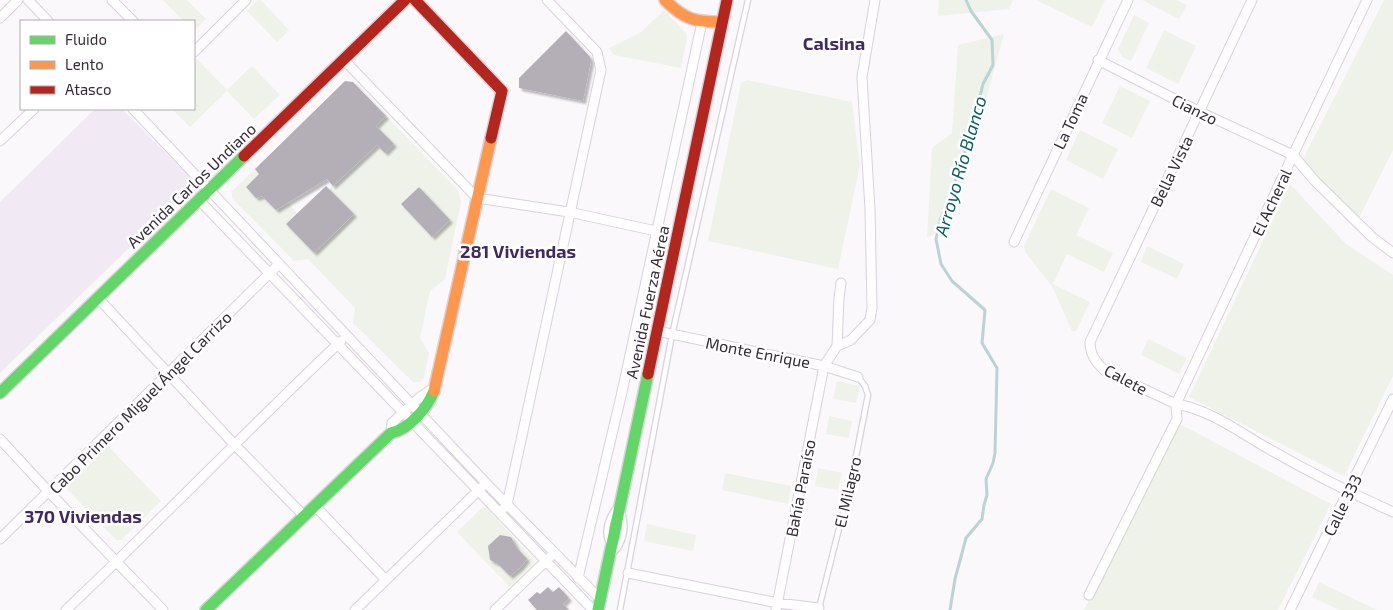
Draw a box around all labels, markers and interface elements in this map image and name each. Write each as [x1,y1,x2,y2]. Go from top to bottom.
legend [20,20,195,110]
text: Fluido [65,30,107,48]
district label: Calsina [803,32,865,54]
text: Lento [65,55,104,73]
text: Atasco [65,80,111,98]
street label: La Toma [1049,90,1091,152]
street label: Cianzo [1169,90,1221,128]
water label: Arroyo Río Blanco [929,93,991,240]
street label: Avenida Carlos Undiano [123,119,259,251]
street label: Bella Vista [1146,132,1196,210]
street label: El Acheral [1247,165,1295,239]
street label: Avenida Fuerza Aérea [621,224,673,380]
district label: 281 Viviendas [460,240,576,262]
street label: Cabo Primero Miguel Ángel Carrizo [45,307,235,497]
street label: Monte Enrique [704,333,812,371]
street label: Calete [1101,360,1151,398]
street label: Bahía Paraíso [781,438,819,538]
street label: El Milagro [830,454,864,530]
street label: Calle 333 [1319,471,1365,539]
district label: 370 Viviendas [24,505,142,527]

